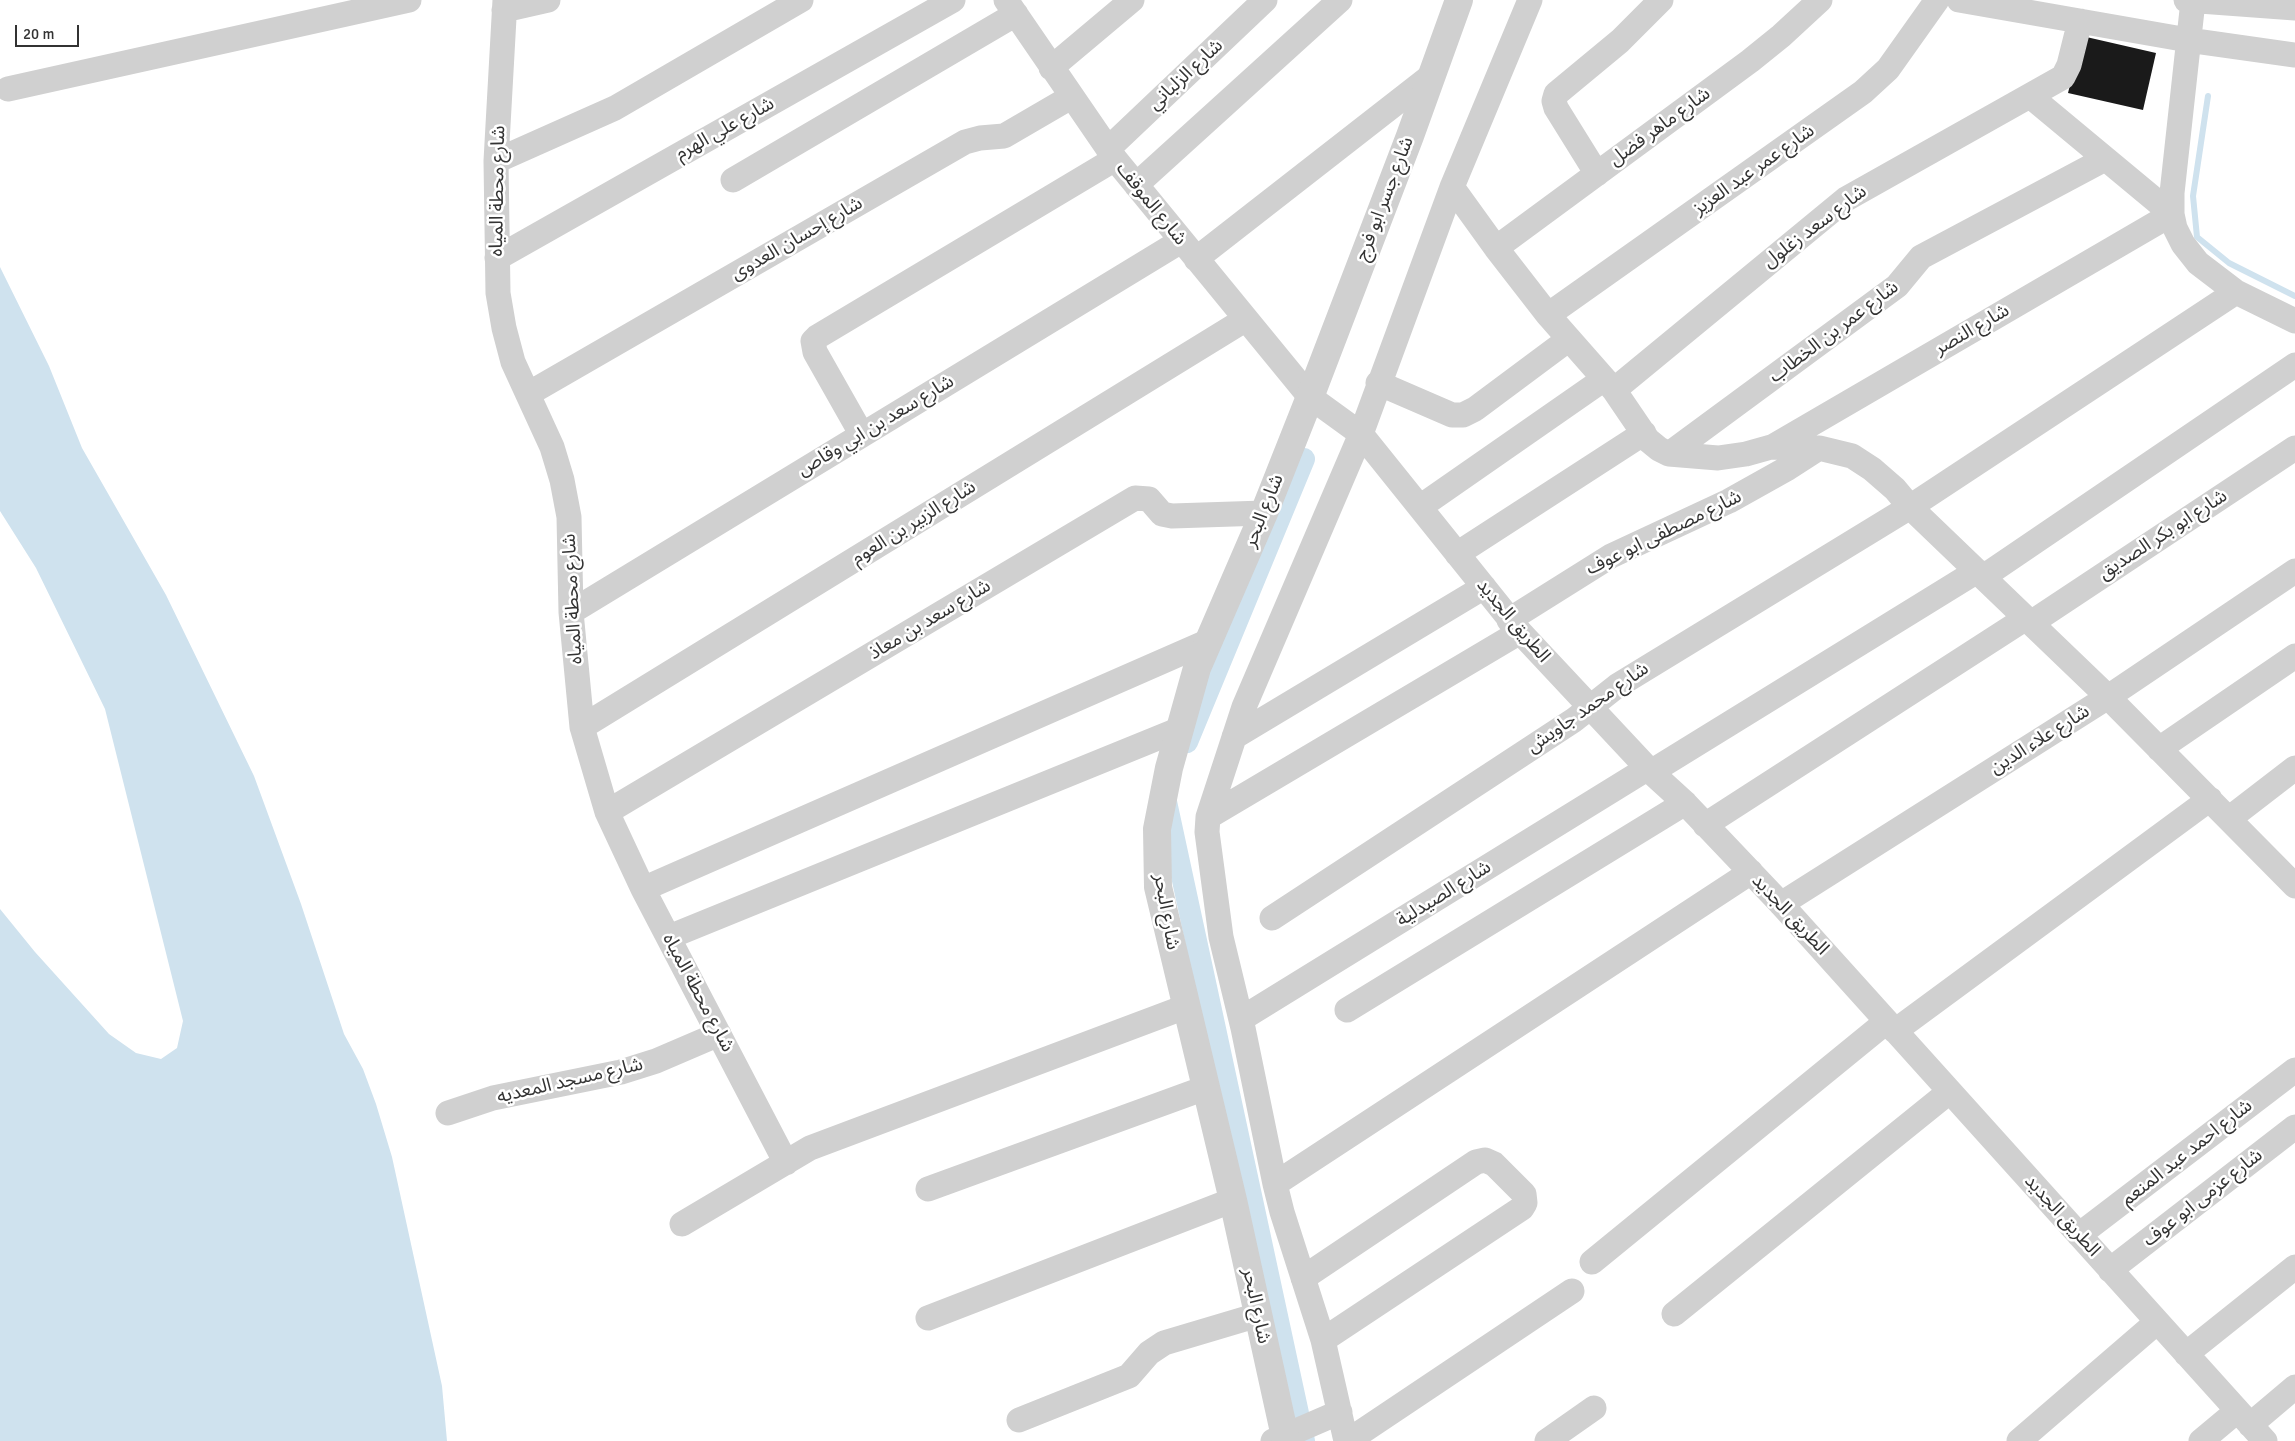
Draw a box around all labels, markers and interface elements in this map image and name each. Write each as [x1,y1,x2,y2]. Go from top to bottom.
scale bar [18,15,81,47]
text: 20 m [23,25,54,43]
street label: شارع الزلباني [1144,35,1228,115]
street label: شارع ماهر فضل [1605,83,1715,171]
street label: شارع علي الهرم [672,92,778,166]
street label: شارع عمر عبد العزيز [1689,120,1819,220]
street label: شارع محطة المياه [485,125,511,257]
street label: شارع جسر ابو فرج [1351,134,1419,264]
street label: شارع الموقف [1111,158,1191,250]
street label: شارع سعد زغلول [1759,181,1871,273]
street label: شارع إحسان العدوى [727,192,867,286]
street label: شارع عمر بن الخطاب [1765,276,1903,388]
street label: شارع النصر [1930,299,2014,361]
street label: شارع سعد بن ابي وقاص [794,370,958,482]
street label: شارع البحر [1239,471,1289,551]
street label: شارع الزبير بن العوم [848,476,980,570]
street label: شارع مصطفى ابو عوف [1582,485,1746,581]
street label: شارع ابو بكر الصديق [2094,485,2232,585]
street label: شارع محطة المياه [558,533,588,665]
street label: الطريق الجديد [1471,574,1555,668]
street label: شارع سعد بن معاذ [865,575,995,665]
street label: شارع محمد جاويش [1523,657,1653,759]
street label: شارع علاء الدين [1986,700,2094,780]
street label: شارع الصيدلية [1393,856,1495,932]
street label: الطريق الجديد [1747,870,1833,960]
street label: شارع البحر [1148,872,1184,952]
street label: شارع محطة المياه [657,930,739,1056]
street label: شارع مسجد المعديه [495,1053,645,1109]
street label: شارع احمد عبد المنعم [2117,1095,2257,1211]
street label: شارع عزمى ابو عوف [2139,1144,2267,1252]
street label: الطريق الجديد [2019,1170,2105,1262]
street label: شارع البحر [1237,1266,1275,1346]

